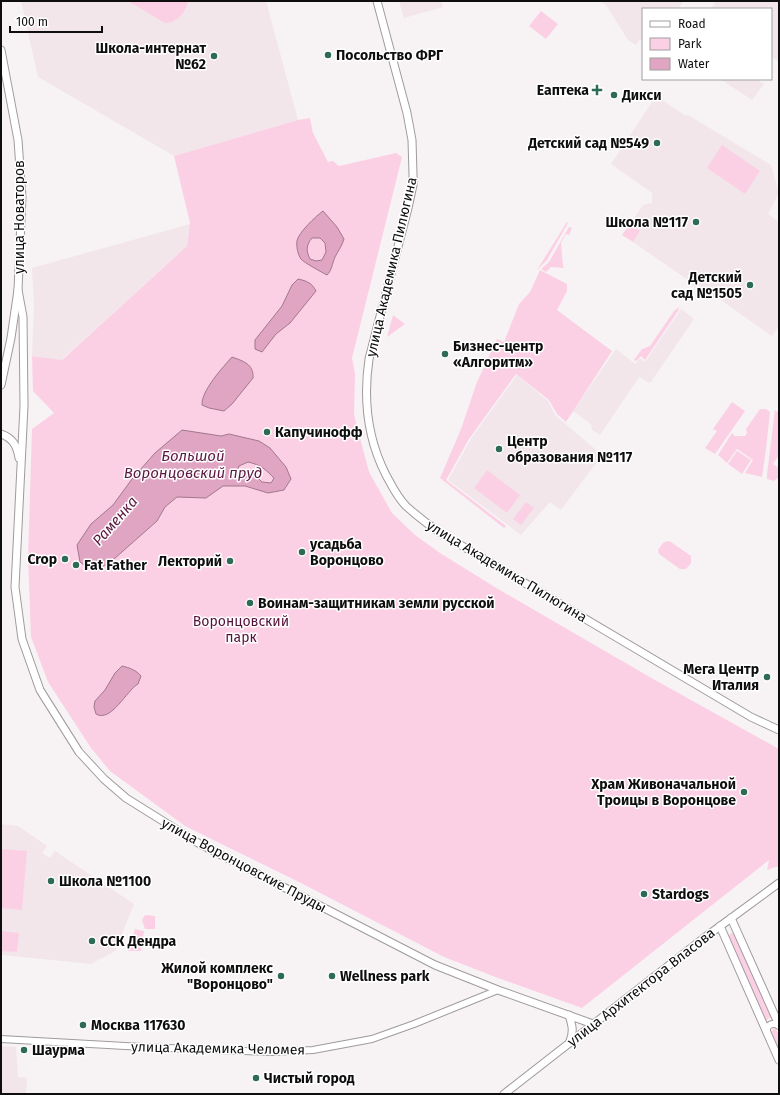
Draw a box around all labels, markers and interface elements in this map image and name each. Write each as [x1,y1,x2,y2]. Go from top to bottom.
scale bar [10,8,102,34]
legend [642,8,772,80]
text: 100 m [16,15,48,29]
text: Road [678,17,706,31]
text: Park [678,37,702,51]
place label: Школа-интернат №62 [95,40,206,73]
place label: Посольство ФРГ [336,47,444,64]
marker: Посольство ФРГ [323,50,333,60]
marker: Школа-интернат №62 [209,51,219,61]
text: Water [678,57,710,71]
place label: Еаптека [537,82,589,99]
marker: Еаптека [592,85,602,95]
place label: Дикси [621,87,662,104]
marker: Дикси [609,90,619,100]
place label: Детский сад №549 [527,135,649,152]
marker: Детский сад №549 [652,138,662,148]
street label: улица Новаторов [11,160,28,274]
street label: улица Академика Пилюгина [362,175,420,359]
place label: Школа №117 [606,214,688,231]
marker: Школа №117 [691,217,701,227]
place label: Детский сад №1505 [671,269,742,302]
marker: Детский сад №1505 [745,280,755,290]
place label: Бизнес-центр «Алгоритм» [453,338,543,371]
marker: Бизнес-центр «Алгоритм» [440,349,450,359]
place label: Капучинофф [275,424,363,441]
marker: Капучинофф [262,427,272,437]
place label: Центр образования №117 [507,433,633,466]
marker: Центр образования №117 [494,444,504,454]
water label: Большой Воронцовский пруд [124,447,262,482]
water label: Раменка [89,493,141,549]
street label: улица Академика Пилюгина [423,517,590,626]
place label: усадьба Воронцово [309,536,384,569]
marker: усадьба Воронцово [297,547,307,557]
place label: Crop [27,551,57,568]
place label: Лекторий [158,553,222,570]
marker: Crop [60,554,70,564]
marker: Лекторий [225,556,235,566]
place label: Fat Father [84,557,147,574]
marker: Fat Father [71,560,81,570]
place label: Воинам-защитникам земли русской [258,595,495,612]
marker: Воинам-защитникам земли русской [245,598,255,608]
park label: Воронцовский парк [193,613,289,646]
place label: Мега Центр Италия [683,661,759,694]
marker: Мега Центр Италия [762,672,772,682]
place label: Храм Живоначальной Троицы в Воронцове [590,776,736,809]
marker: Храм Живоначальной Троицы в Воронцове [739,787,749,797]
street label: улица Воронцовские Пруды [158,815,329,916]
place label: Школа №1100 [59,873,151,890]
marker: Школа №1100 [46,876,56,886]
place label: Stardogs [652,886,709,903]
marker: Stardogs [639,889,649,899]
street label: улица Архитектора Власова [564,924,719,1050]
place label: ССК Дендра [100,933,177,950]
marker: ССК Дендра [87,936,97,946]
place label: Жилой комплекс "Воронцово" [160,960,273,993]
place label: Wellness park [340,968,430,985]
marker: Жилой комплекс "Воронцово" [276,971,286,981]
marker: Wellness park [327,971,337,981]
place label: Москва 117630 [91,1017,185,1034]
marker: Москва 117630 [78,1020,88,1030]
street label: улица Академика Челомея [131,1038,305,1059]
place label: Шаурма [32,1042,85,1059]
marker: Шаурма [19,1045,29,1055]
place label: Чистый город [264,1070,355,1087]
marker: Чистый город [251,1073,261,1083]

